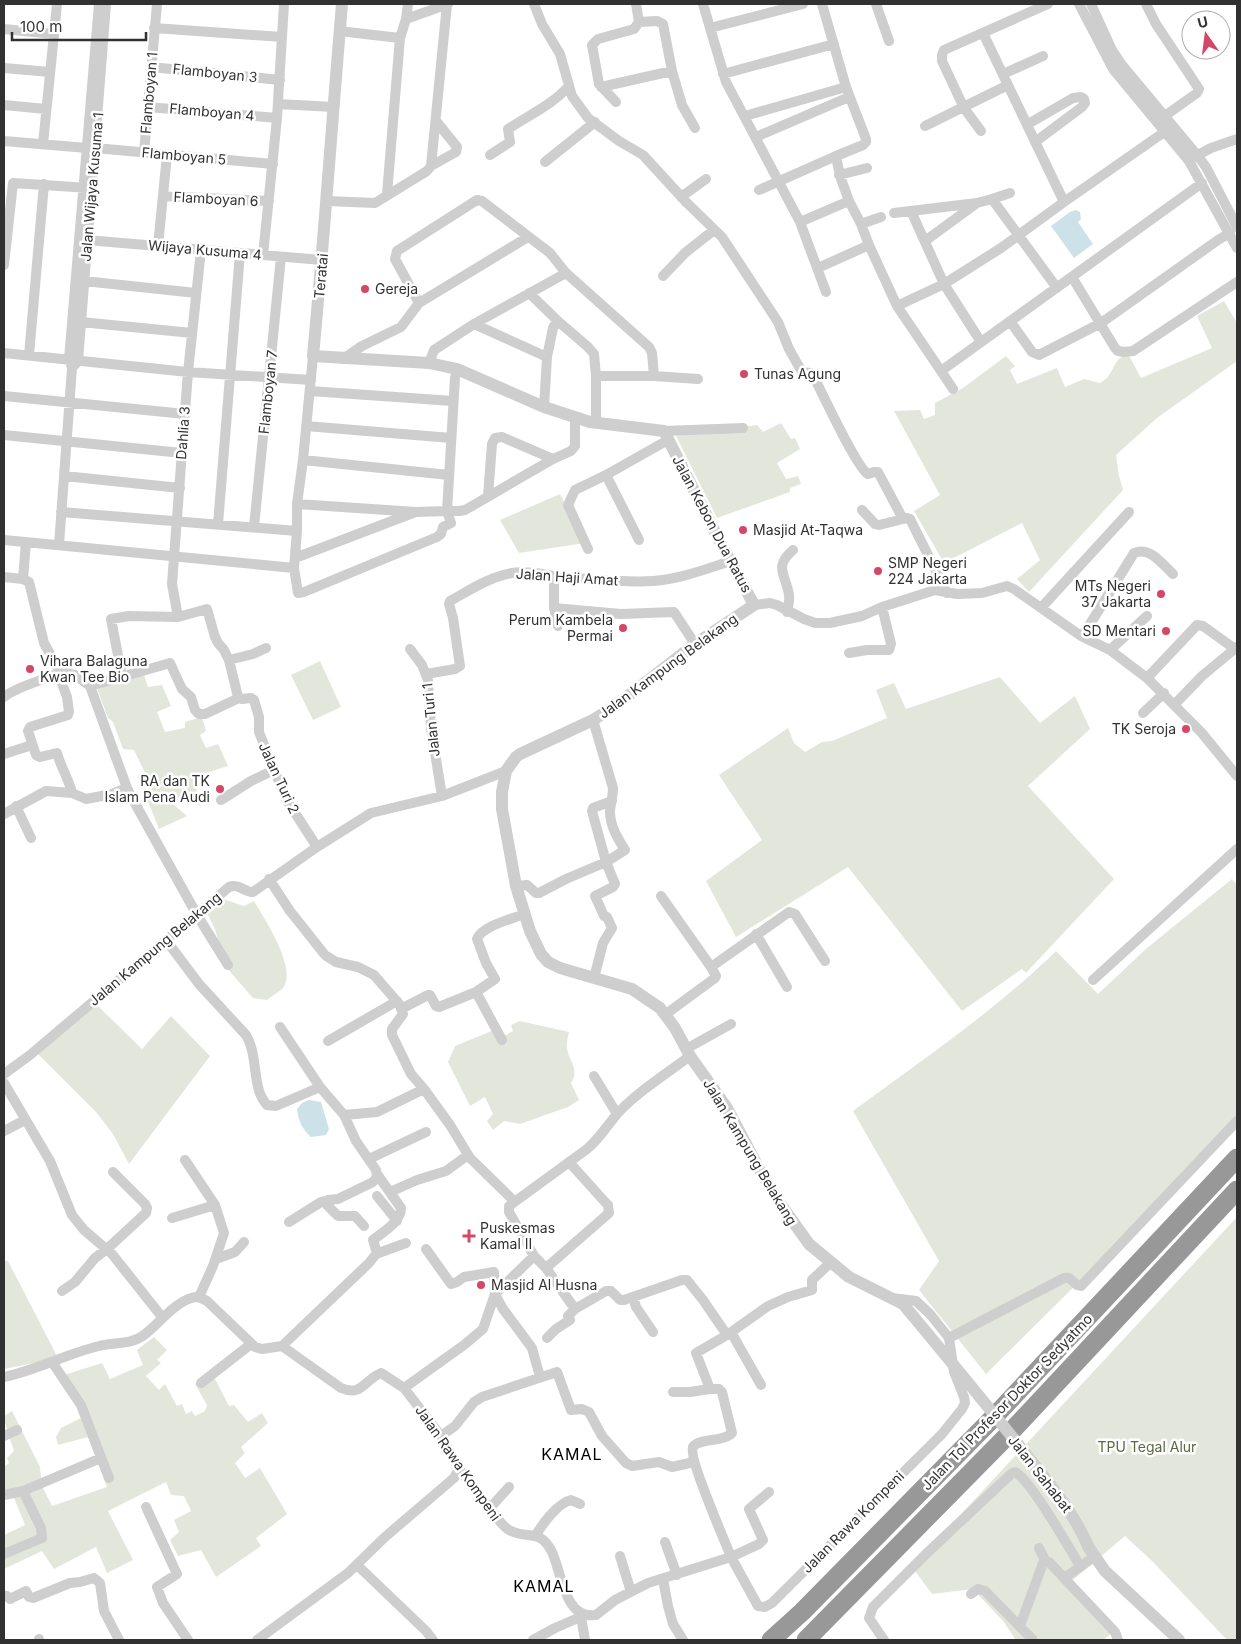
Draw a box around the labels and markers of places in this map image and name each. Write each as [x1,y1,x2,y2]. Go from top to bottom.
place label: Gereja [375,280,418,297]
marker: Gereja [359,283,371,295]
place label: Tunas Agung [754,365,841,382]
marker: Tunas Agung [738,368,750,380]
place label: Masjid At-Taqwa [753,521,863,538]
marker: Masjid At-Taqwa [737,524,749,536]
place label: SMP Negeri 224 Jakarta [888,554,967,587]
marker: SMP Negeri 224 Jakarta [872,565,884,577]
place label: MTs Negeri 37 Jakarta [1075,577,1151,610]
marker: MTs Negeri 37 Jakarta [1155,588,1167,600]
place label: Perum Kambela Permai [509,611,613,644]
marker: Perum Kambela Permai [617,622,629,634]
place label: SD Mentari [1083,622,1156,639]
marker: SD Mentari [1160,625,1172,637]
place label: Vihara Balaguna Kwan Tee Bio [40,652,148,685]
marker: Vihara Balaguna Kwan Tee Bio [24,663,36,675]
place label: TK Seroja [1112,720,1176,737]
marker: TK Seroja [1180,723,1192,735]
place label: RA dan TK Islam Pena Audi [104,772,211,805]
marker: RA dan TK Islam Pena Audi [214,783,226,795]
place label: Puskesmas Kamal II [480,1219,555,1252]
marker: Puskesmas Kamal II [462,1229,476,1243]
place label: Masjid Al Husna [491,1276,597,1293]
marker: Masjid Al Husna [475,1279,487,1291]

